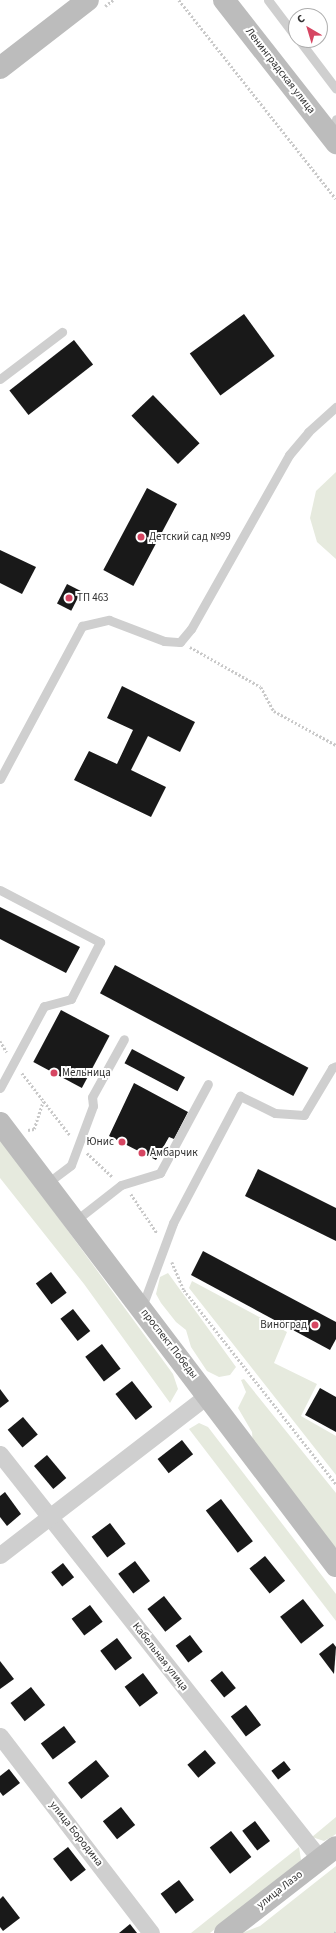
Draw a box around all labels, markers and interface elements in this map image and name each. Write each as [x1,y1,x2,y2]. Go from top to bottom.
north arrow [288,8,328,48]
text: С [294,11,308,27]
street label: Ленинградская улица [242,25,318,117]
place label: Детский сад №99 [149,530,231,544]
marker: Детский сад №99 [136,532,146,542]
place label: ТП 463 [77,591,109,605]
marker: ТП 463 [64,593,74,603]
place label: Мельница [62,1066,111,1080]
marker: Мельница [49,1068,59,1078]
place label: Юнис [87,1135,114,1149]
marker: Юнис [117,1137,127,1147]
place label: Амбарчик [150,1146,198,1160]
marker: Амбарчик [137,1148,147,1158]
street label: проспект Победы [138,1306,200,1382]
place label: Виноград [260,1318,307,1332]
marker: Виноград [310,1320,320,1330]
street label: Кабельная улица [129,1620,191,1694]
street label: улица Бородина [46,1799,106,1869]
street label: улица Лазо [254,1868,306,1912]

